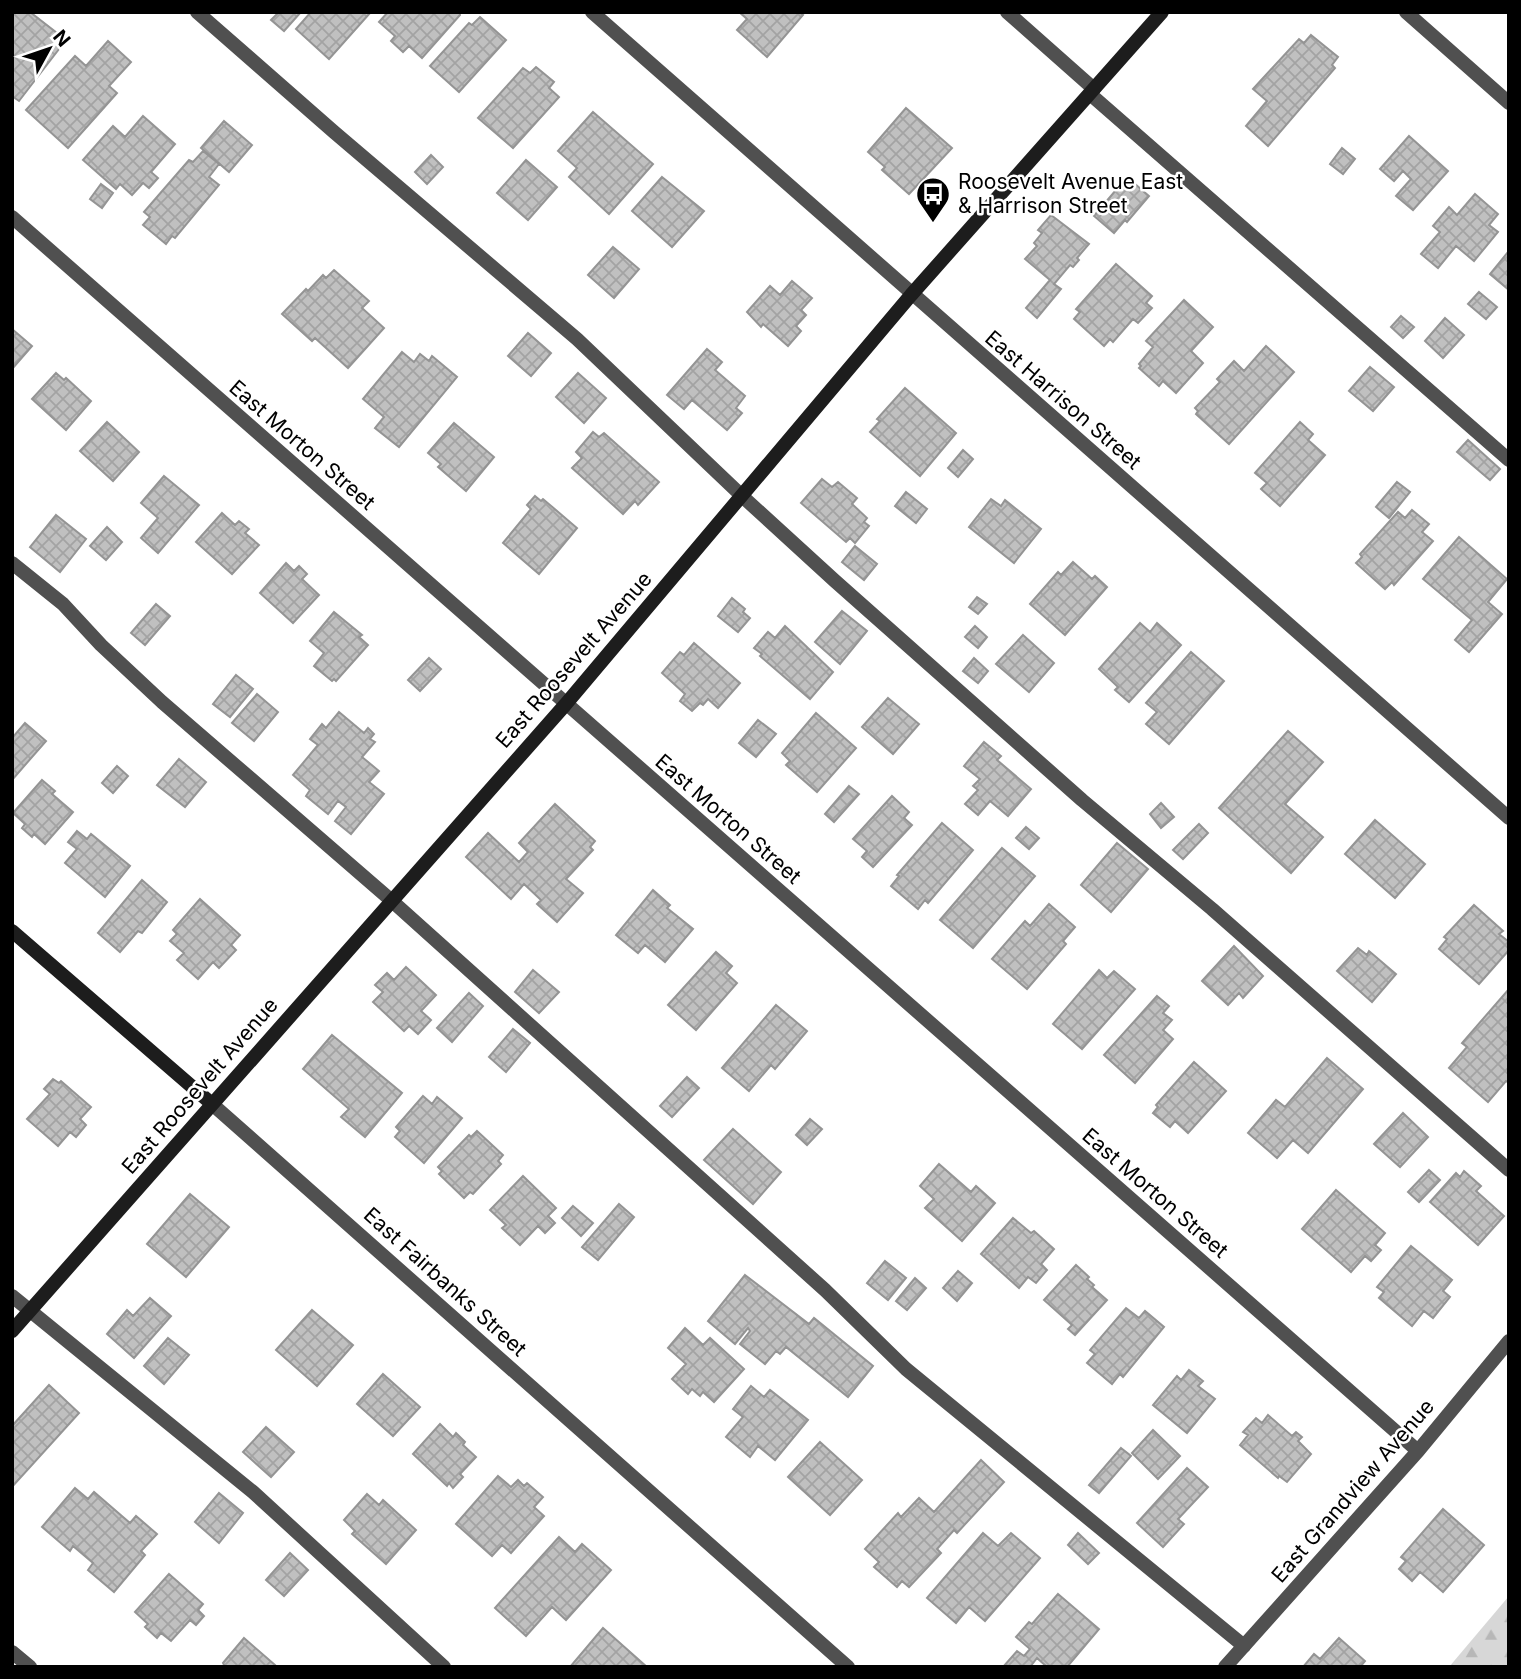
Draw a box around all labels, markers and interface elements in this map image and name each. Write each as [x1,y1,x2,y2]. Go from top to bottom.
north arrow [14,14,84,84]
text: N [48,25,75,51]
place label: Roosevelt Avenue East & Harrison Street [958,169,1183,218]
bus stop icon: Roosevelt Avenue East & Harrison Street [914,175,952,224]
street label: East Harrison Street [980,325,1147,474]
street label: East Morton Street [224,375,380,515]
street label: East Roosevelt Avenue [490,567,657,753]
street label: East Morton Street [650,749,806,889]
street label: East Roosevelt Avenue [116,993,283,1179]
street label: East Morton Street [1077,1123,1233,1263]
street label: East Fairbanks Street [359,1202,532,1361]
street label: East Grandview Avenue [1266,1394,1439,1587]

